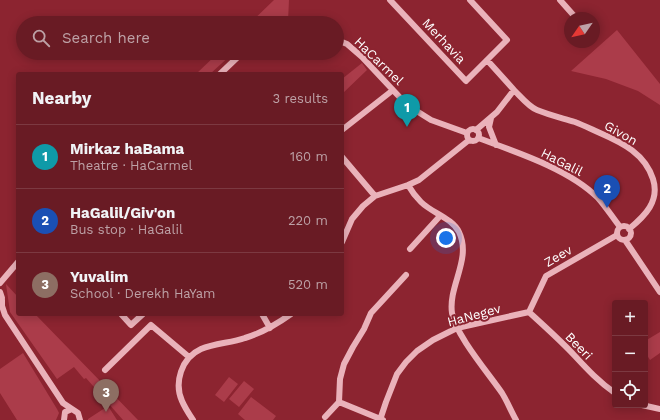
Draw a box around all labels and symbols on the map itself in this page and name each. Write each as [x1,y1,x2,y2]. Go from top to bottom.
north arrow [564,12,600,48]
street label: Merhavia [419,15,469,67]
street label: HaCarmel [351,34,407,88]
pin: 1 [394,94,420,127]
street label: Givon [602,118,640,148]
street label: HaGalil [539,145,585,179]
pin: 2 [594,175,620,208]
your location [436,228,456,248]
street label: Zeev [541,242,575,270]
street label: HaNegev [446,301,503,329]
street label: Beeri [562,329,596,363]
pin: 3 [93,379,119,412]

